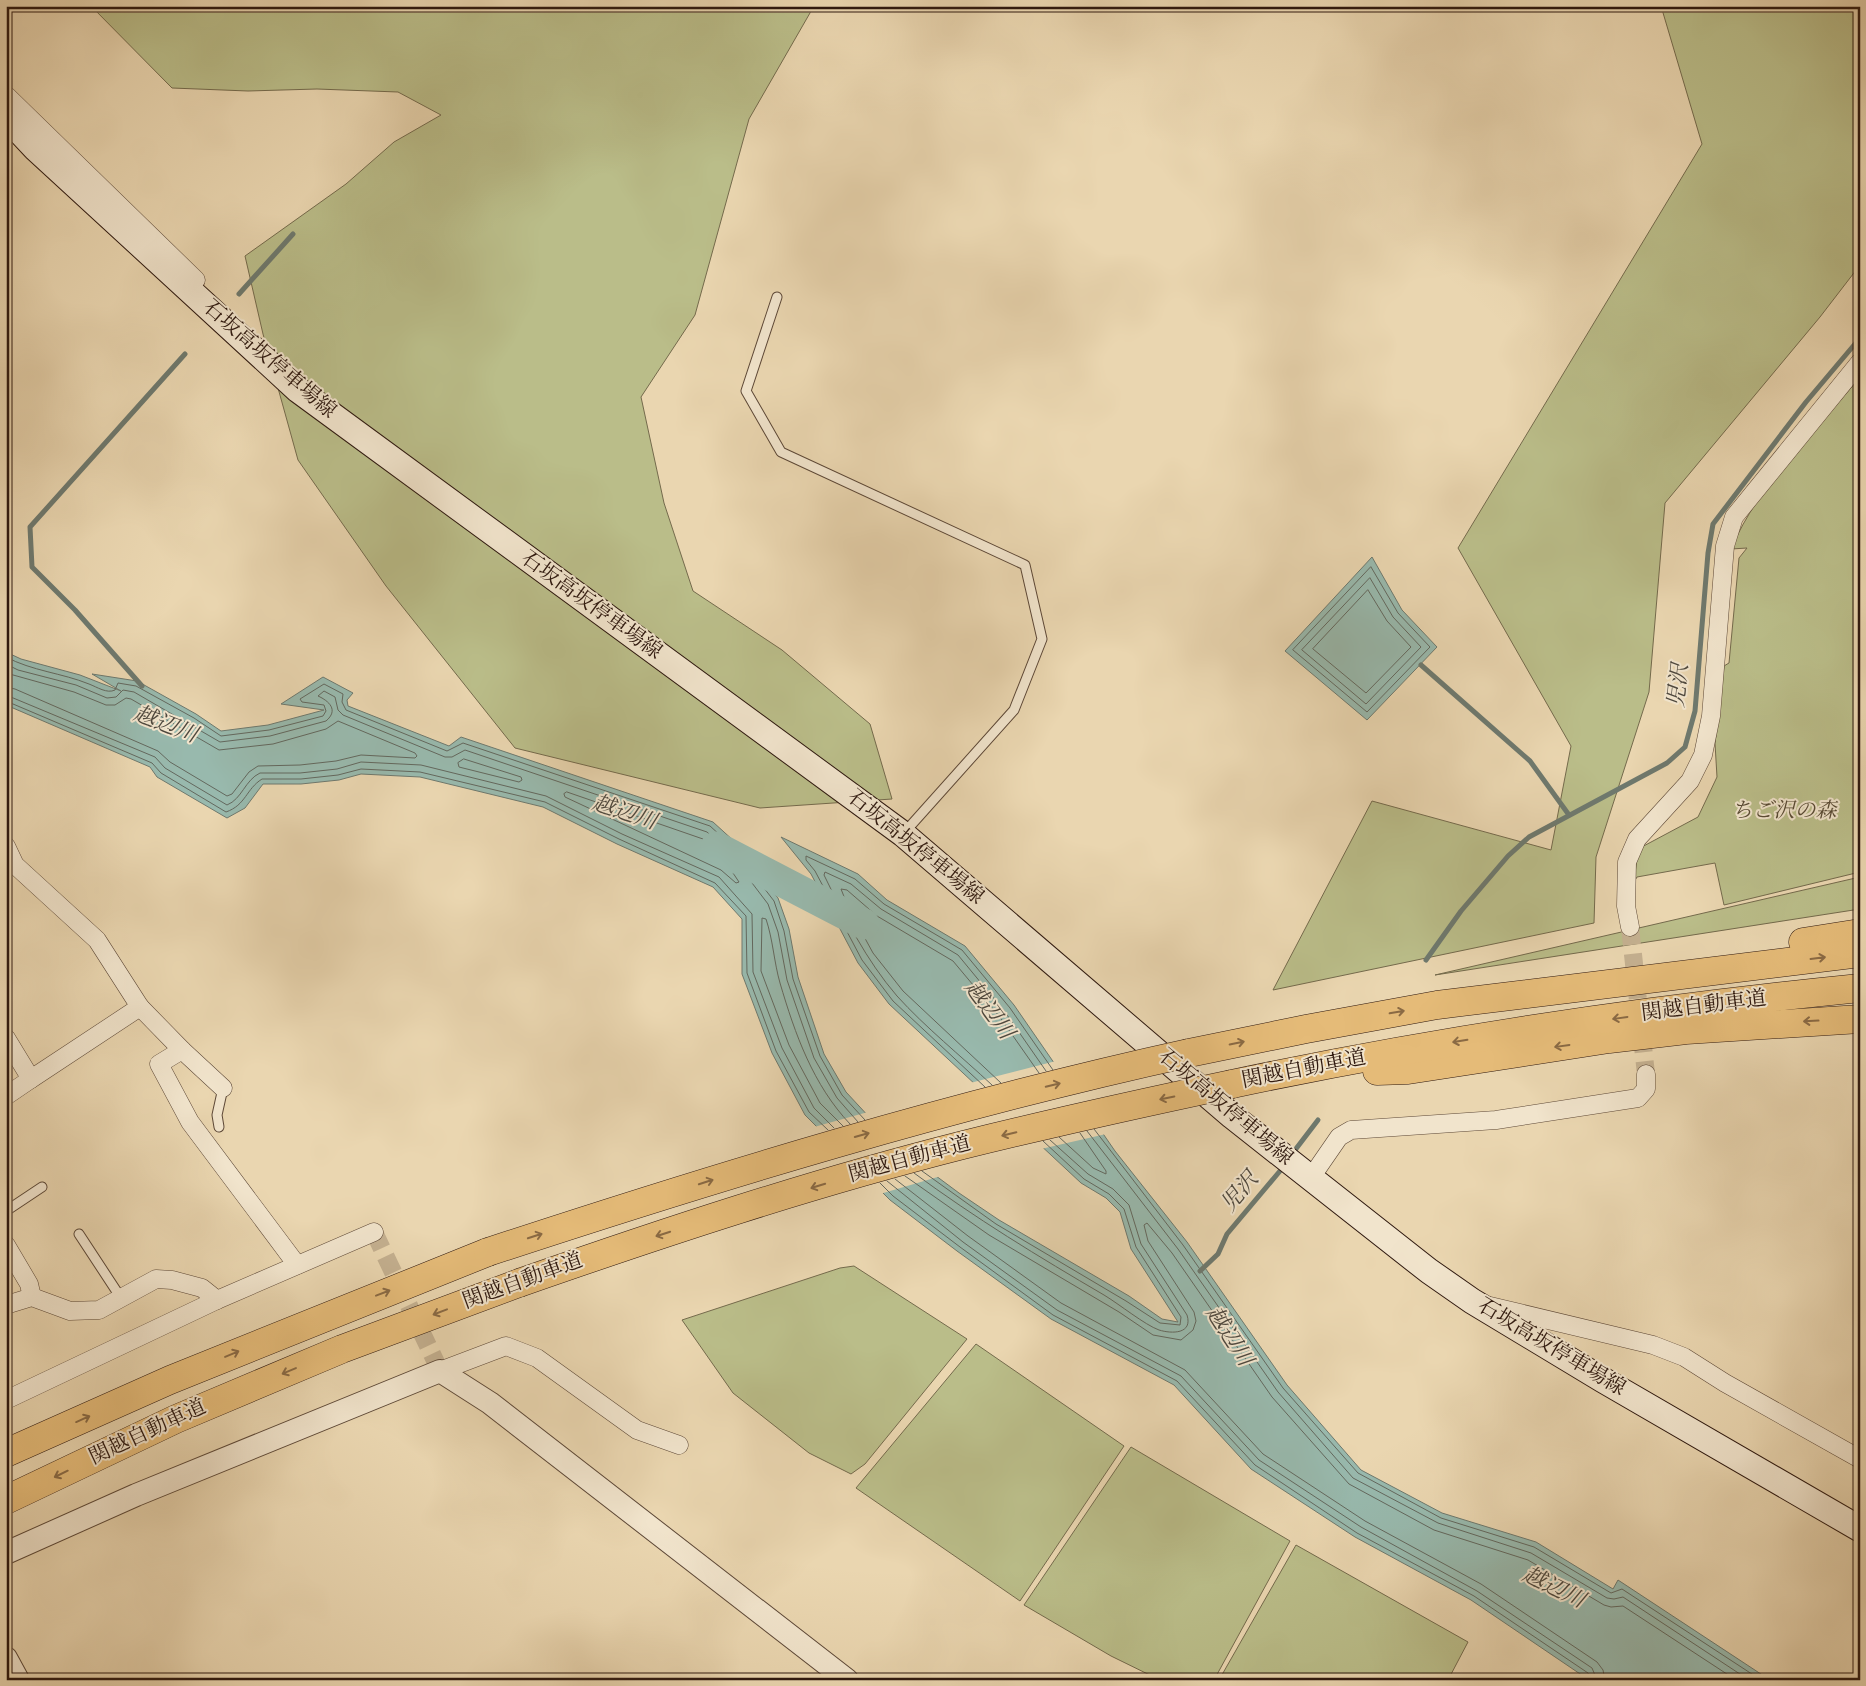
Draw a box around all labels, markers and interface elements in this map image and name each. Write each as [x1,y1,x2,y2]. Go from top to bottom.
street label: 石坂高坂停車場線 [196,294,342,426]
street label: 石坂高坂停車場線 [514,544,668,668]
water label: 児沢 [1662,659,1699,710]
water label: 越辺川 [128,699,203,753]
street label: 石坂高坂停車場線 [840,783,990,913]
water label: 越辺川 [588,789,662,840]
park label: ちご沢の森 [1732,797,1838,827]
one-way arrow [1810,953,1826,963]
water label: 越辺川 [956,975,1022,1049]
street label: 関越自動車道 [1640,984,1768,1030]
one-way arrow [1388,1007,1404,1017]
one-way arrow [1613,1013,1629,1023]
one-way arrow [1803,1017,1819,1026]
one-way arrow [1452,1037,1468,1047]
one-way arrow [1229,1038,1245,1047]
one-way arrow [1555,1041,1571,1051]
street label: 石坂高坂停車場線 [1151,1043,1299,1173]
street label: 関越自動車道 [1239,1043,1369,1097]
one-way arrow [1044,1080,1060,1089]
one-way arrow [1159,1094,1175,1103]
street label: 関越自動車道 [845,1129,975,1191]
one-way arrow [853,1130,869,1140]
one-way arrow [1001,1130,1017,1139]
water label: 児沢 [1215,1164,1269,1220]
one-way arrow [698,1176,714,1186]
one-way arrow [810,1181,826,1191]
one-way arrow [655,1230,671,1240]
one-way arrow [526,1231,542,1241]
street label: 関越自動車道 [459,1246,587,1318]
one-way arrow [374,1288,390,1297]
street label: 石坂高坂停車場線 [1471,1292,1631,1404]
water label: 越辺川 [1197,1301,1260,1375]
one-way arrow [433,1308,448,1317]
one-way arrow [224,1349,239,1359]
one-way arrow [282,1367,297,1377]
street label: 関越自動車道 [85,1393,211,1473]
one-way arrow [75,1413,90,1423]
one-way arrow [54,1470,69,1479]
water label: 越辺川 [1516,1560,1591,1619]

